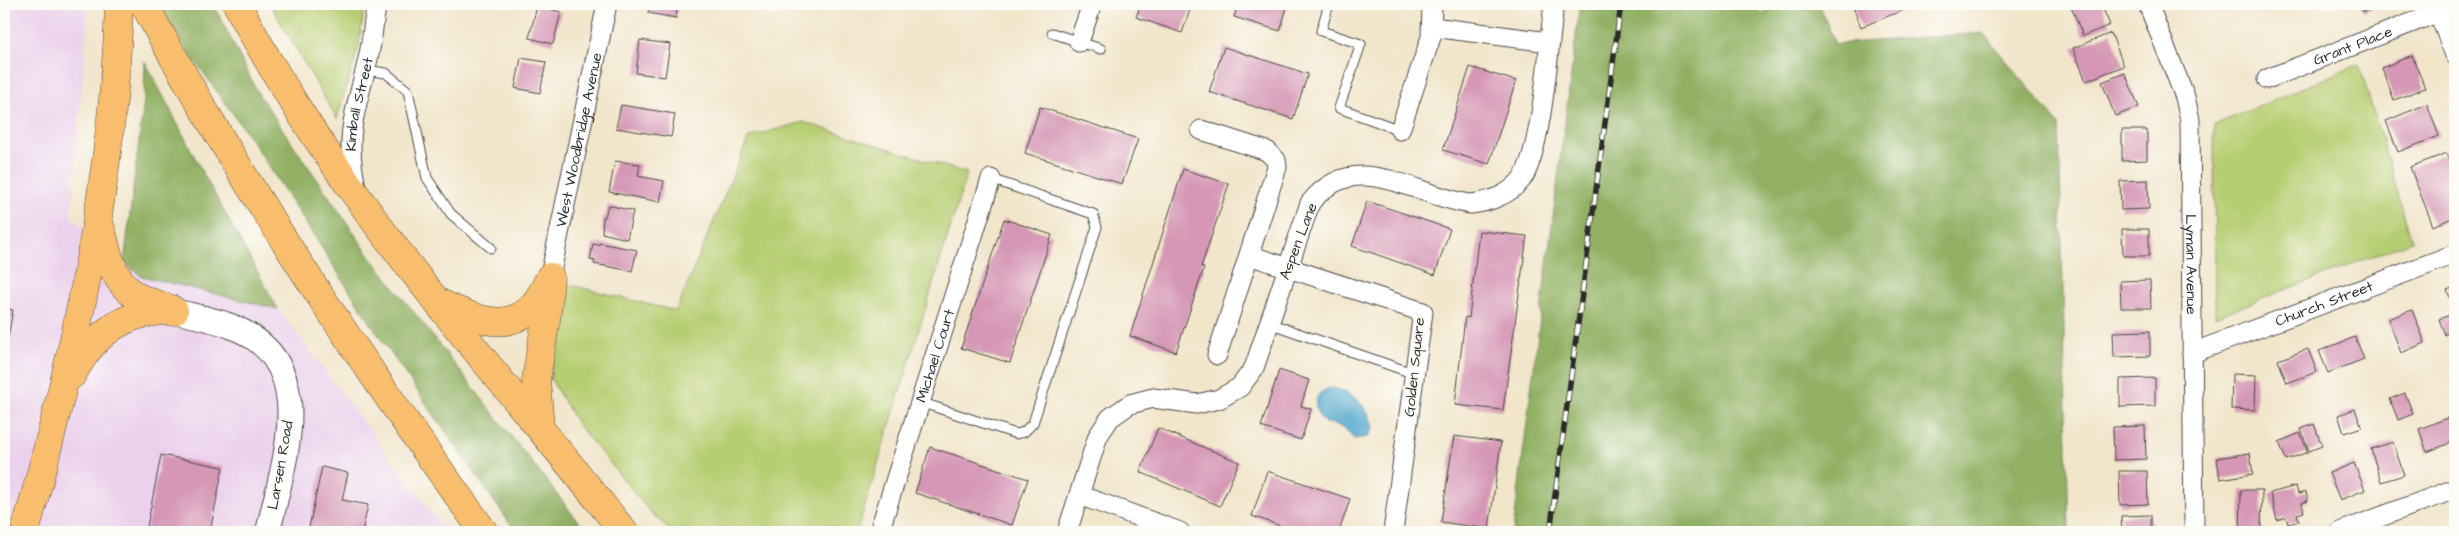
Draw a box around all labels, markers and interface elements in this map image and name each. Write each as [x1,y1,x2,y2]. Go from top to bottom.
street label: Grant Place [2310,21,2395,71]
street label: West Woodbridge Avenue [551,51,608,229]
street label: Kimball Street [341,55,379,151]
street label: Aspen Lane [1274,200,1323,283]
street label: Lyman Avenue [2179,214,2202,315]
street label: Church Street [2272,276,2376,332]
street label: Michael Court [911,306,960,405]
street label: Golden Square [1399,316,1430,418]
street label: Larsen Road [262,419,299,511]

